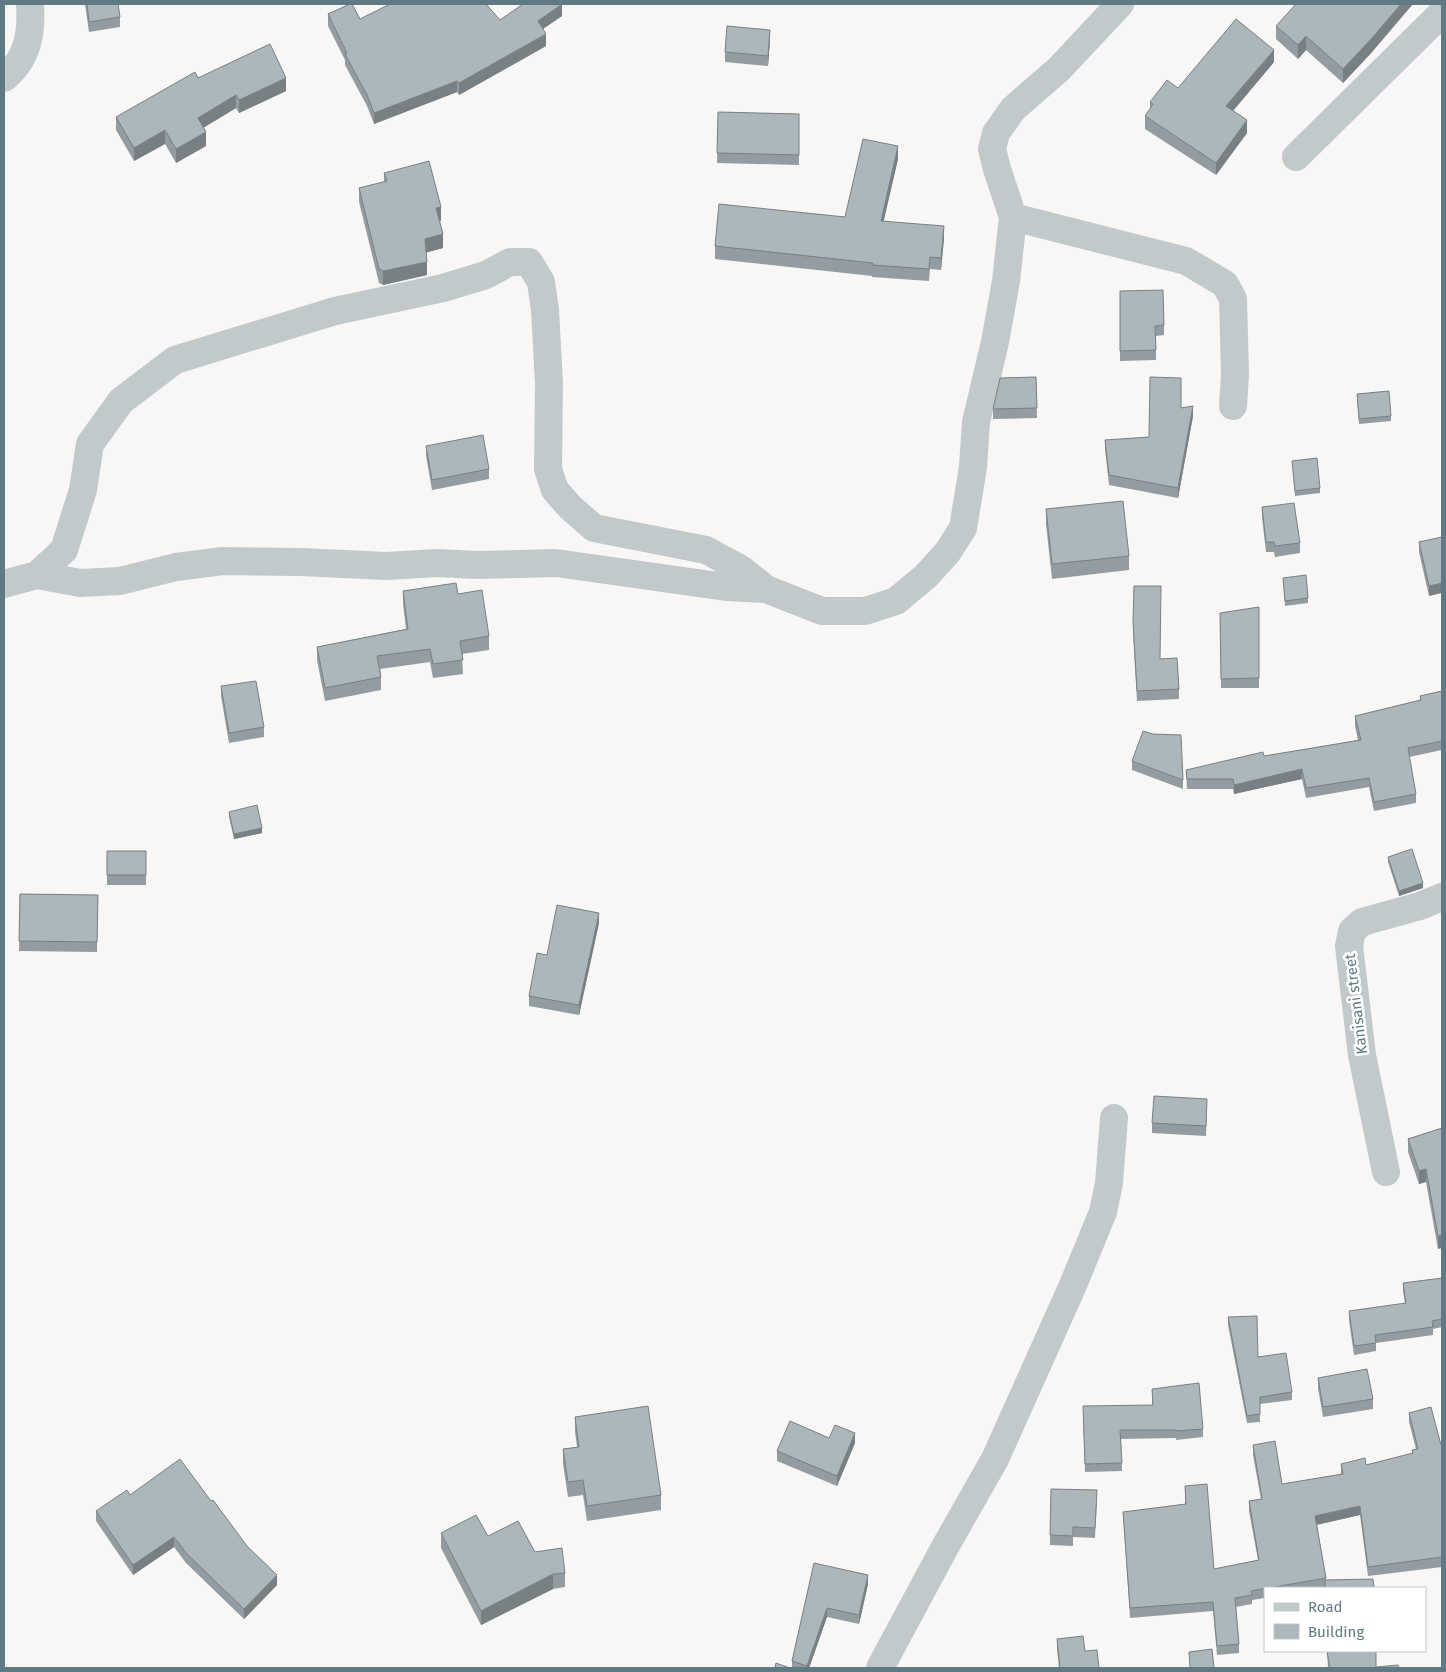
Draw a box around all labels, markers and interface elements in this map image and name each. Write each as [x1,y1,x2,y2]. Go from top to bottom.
street label: Kanisani street [1341,952,1371,1055]
legend [1264,1587,1426,1652]
text: Road [1308,1598,1343,1616]
text: Building [1308,1623,1364,1641]

